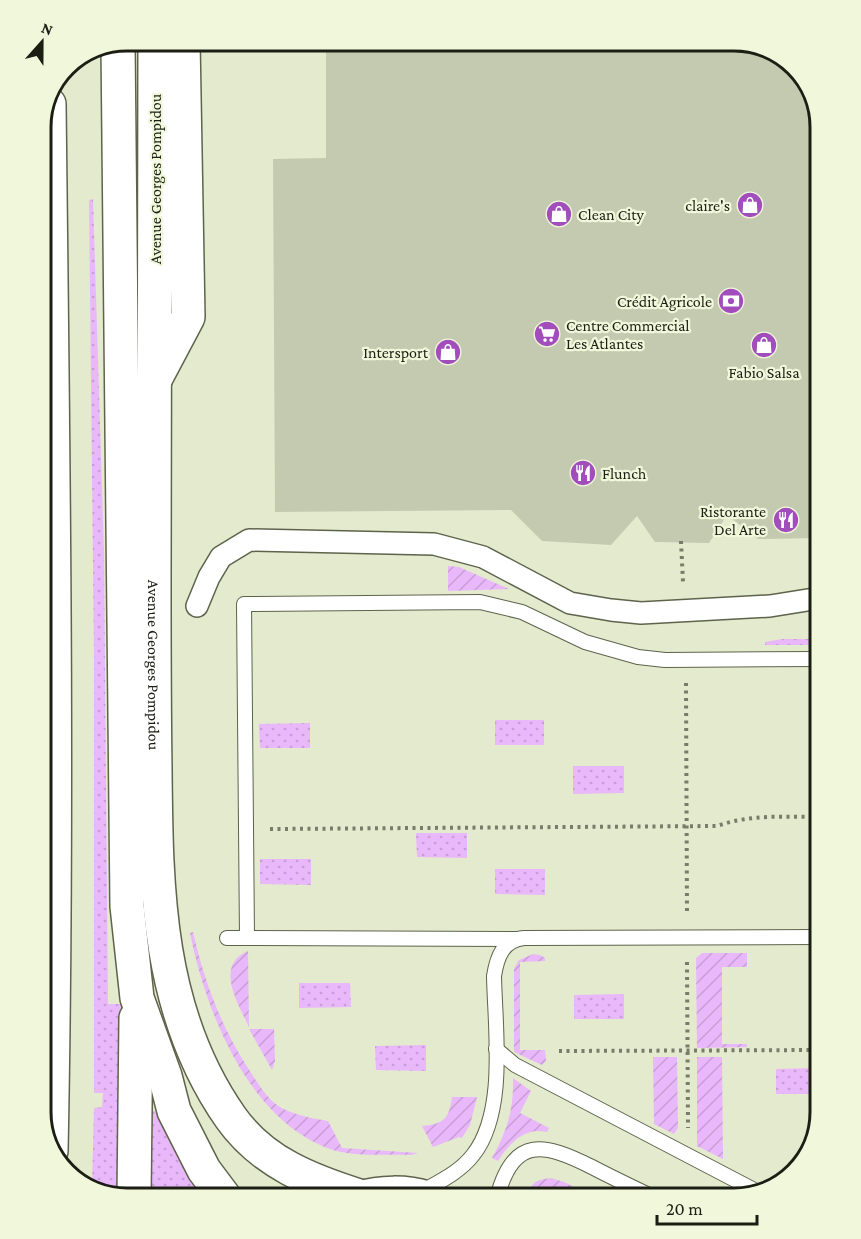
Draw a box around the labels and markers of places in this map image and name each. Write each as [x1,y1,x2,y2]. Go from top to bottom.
shop icon: claire's [735,190,765,220]
place label: claire's [685,197,730,214]
shop icon: Clean City [544,199,574,229]
place label: Clean City [578,206,644,224]
bank icon: Crédit Agricole [716,286,746,316]
place label: Crédit Agricole [617,293,712,311]
place label: Centre Commercial Les Atlantes [566,317,689,352]
supermarket icon: Centre Commercial Les Atlantes [532,319,562,349]
shop icon: Fabio Salsa [749,330,779,360]
shop icon: Intersport [433,337,463,367]
place label: Intersport [363,344,429,362]
place label: Fabio Salsa [728,364,800,381]
restaurant icon: Flunch [568,458,598,488]
place label: Flunch [602,465,647,482]
place label: Ristorante Del Arte [700,503,766,538]
restaurant icon: Ristorante Del Arte [771,505,801,535]

